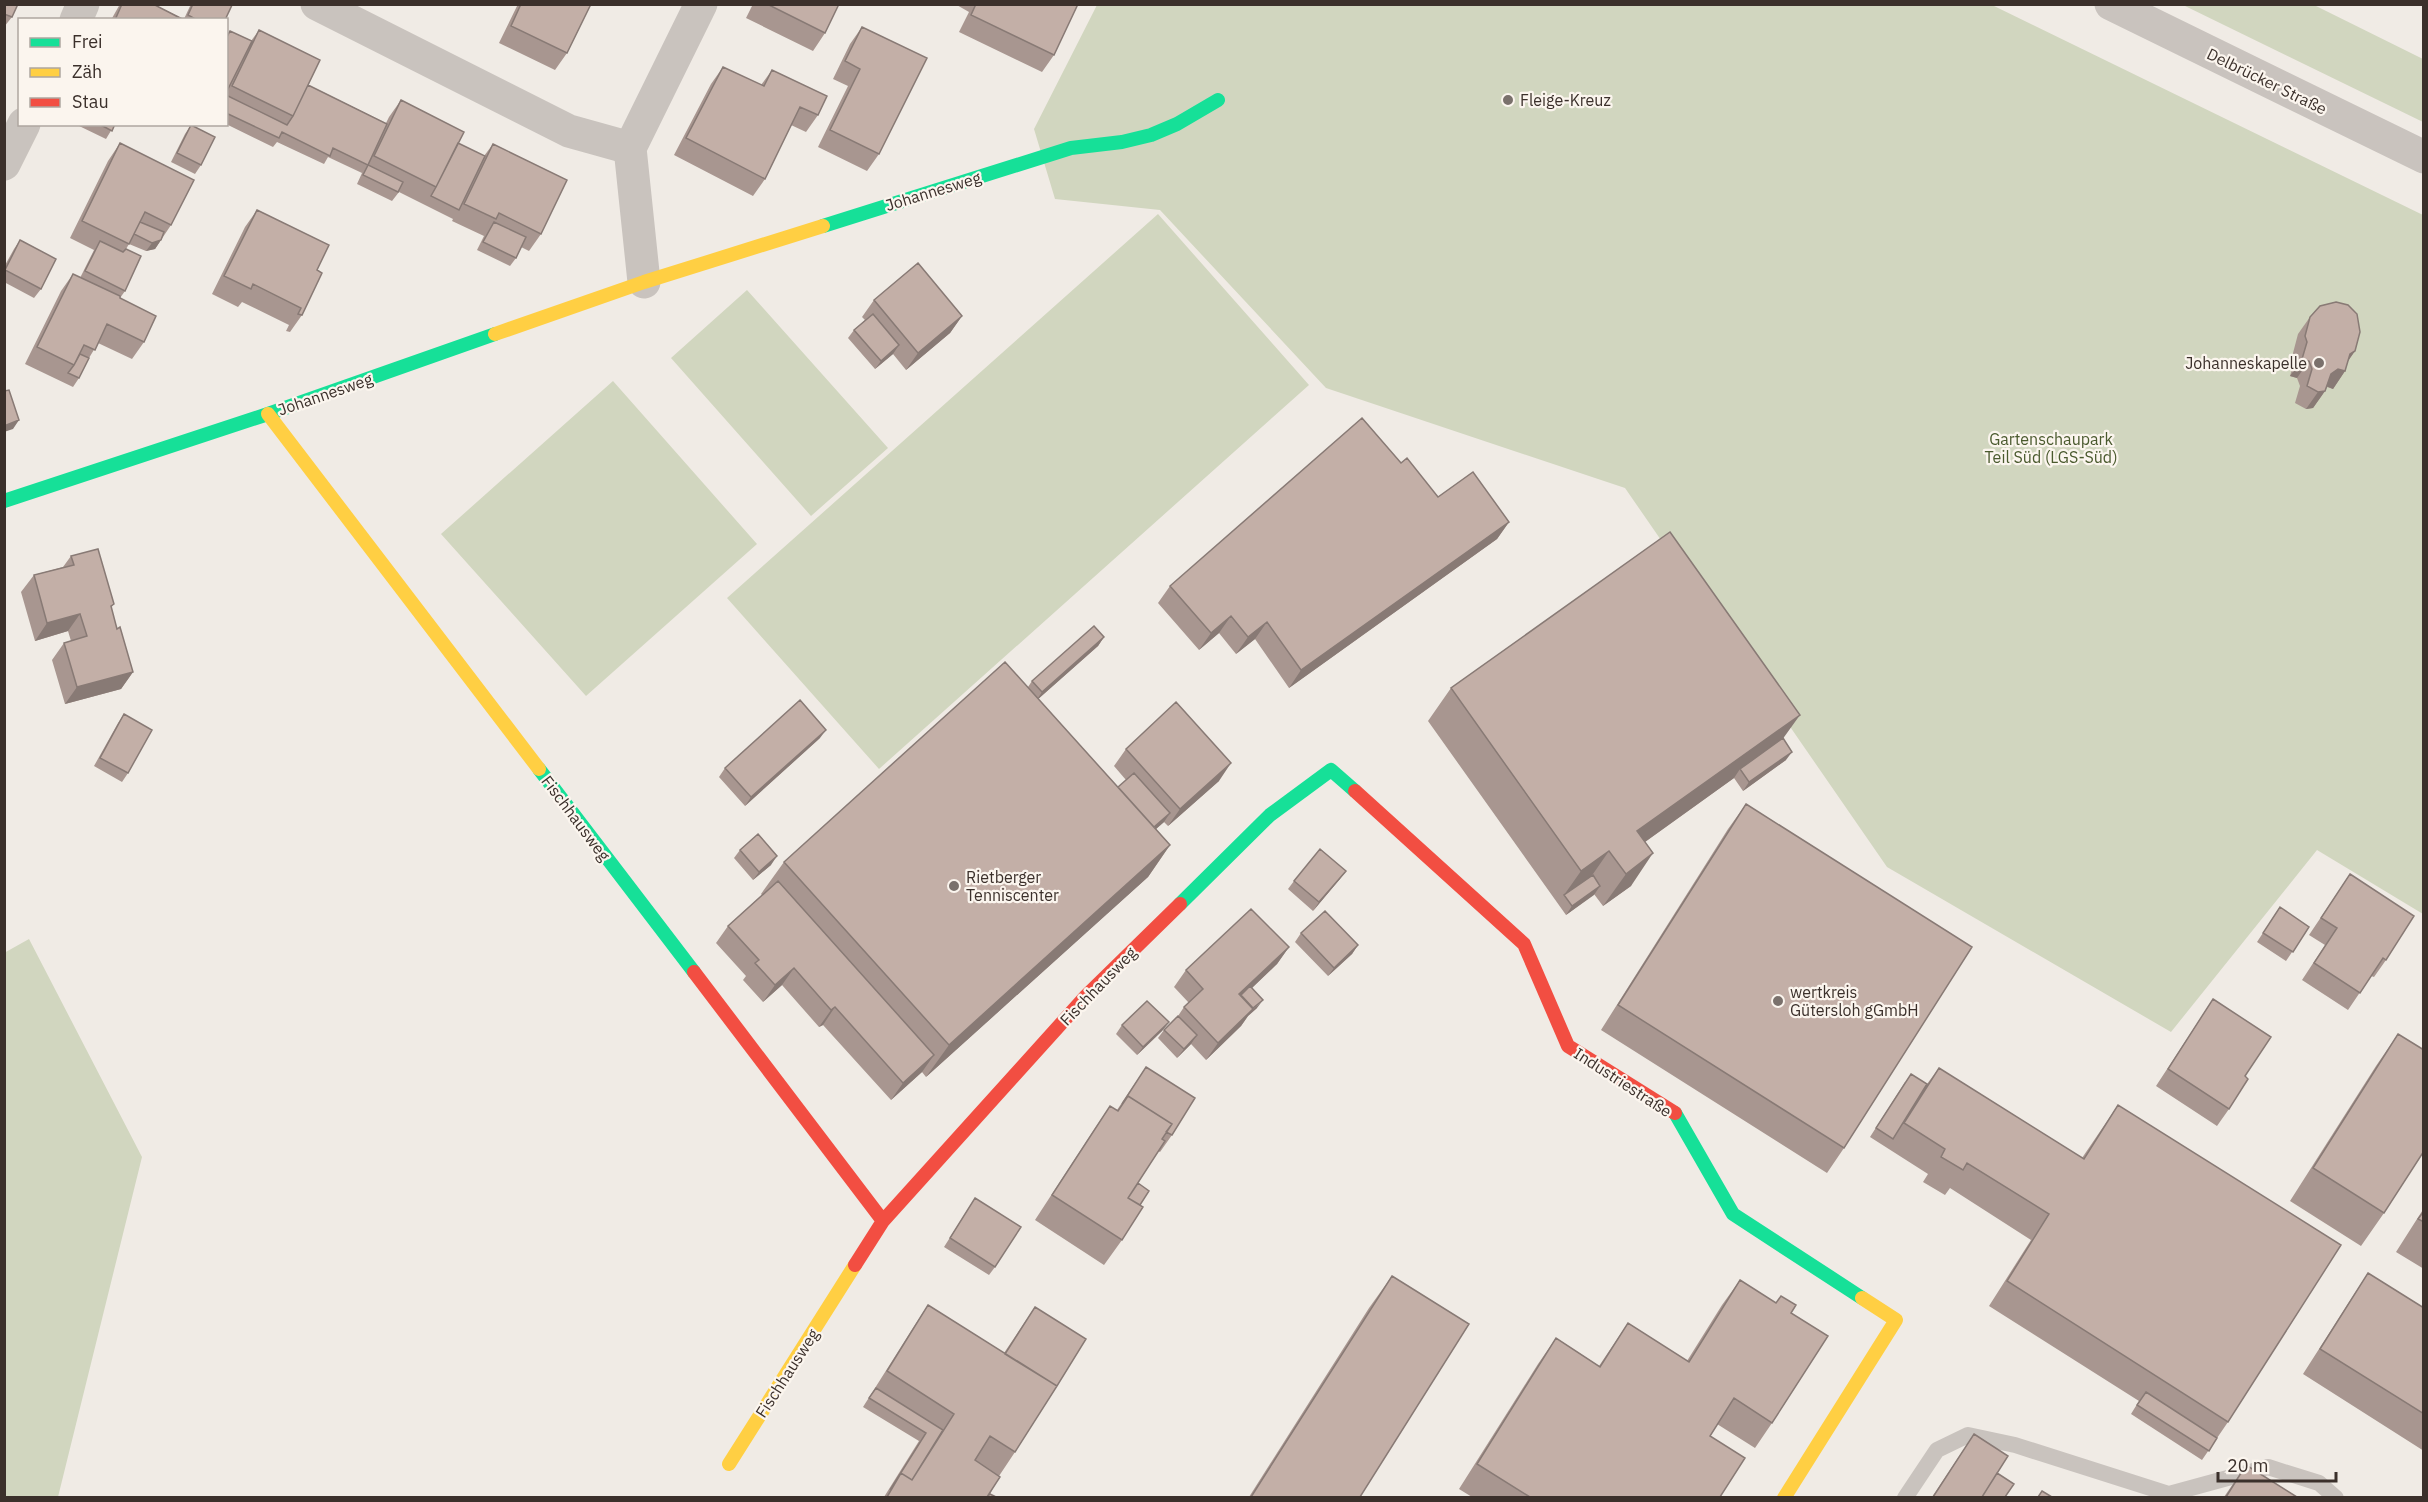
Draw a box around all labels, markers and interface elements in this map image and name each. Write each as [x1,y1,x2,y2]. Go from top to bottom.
legend [18,18,228,126]
text: Frei [72,30,103,53]
street label: Delbrücker Straße [2204,43,2330,119]
text: Zäh [72,60,102,83]
text: Stau [72,90,109,113]
place label: Fleige-Kreuz [1520,90,1611,110]
marker: Fleige-Kreuz [1501,93,1515,107]
street label: Johannesweg [883,167,984,215]
place label: Johanneskapelle [2185,353,2307,373]
marker: Johanneskapelle [2312,356,2326,370]
street label: Johannesweg [275,368,375,420]
park label: Gartenschaupark Teil Süd (LGS-Süd) [1984,429,2118,467]
street label: Fischhausweg [537,771,615,865]
place label: Rietberger Tenniscenter [966,867,1059,905]
marker: Rietberger Tenniscenter [947,879,961,893]
street label: Fischhausweg [1055,942,1141,1030]
place label: wertkreis Gütersloh gGmbH [1790,982,1919,1020]
marker: wertkreis Gütersloh gGmbH [1771,994,1785,1008]
street label: Industriestraße [1570,1043,1676,1121]
street label: Fischhausweg [751,1324,823,1421]
scale bar [2218,1445,2336,1483]
text: 20 m [2227,1454,2269,1477]

